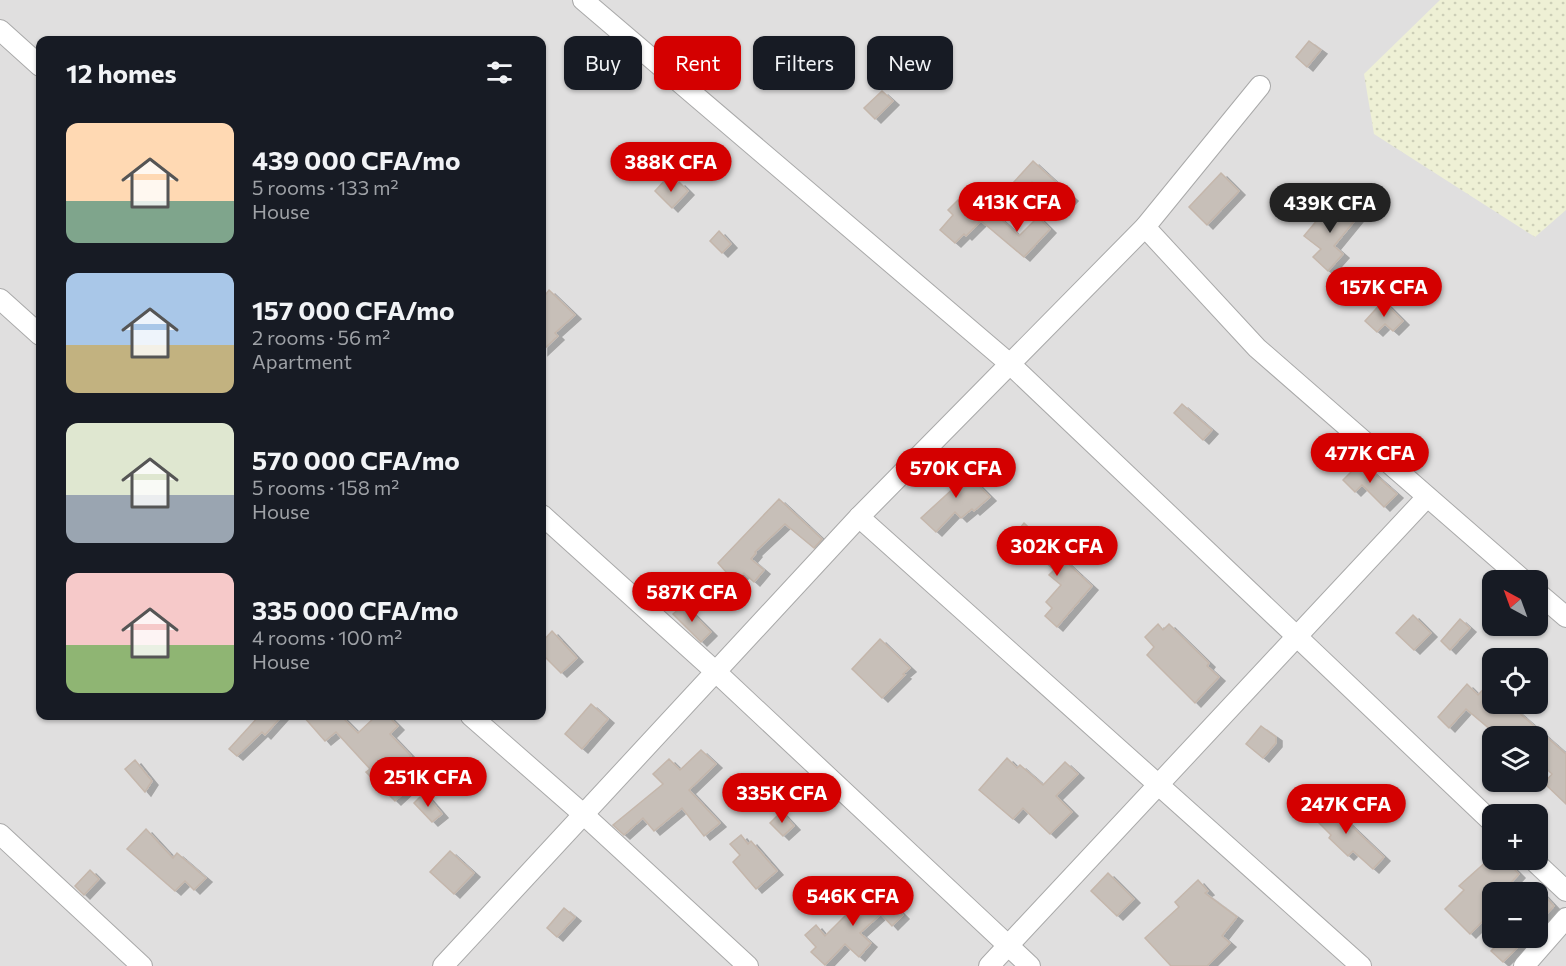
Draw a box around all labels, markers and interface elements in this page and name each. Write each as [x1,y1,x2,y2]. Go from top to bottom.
chip: Buy [564,36,642,90]
chip: Rent [654,36,741,90]
chip: Filters [753,36,855,90]
chip: New [867,36,953,90]
icon: filters [483,56,516,89]
text: 12 homes [66,57,177,88]
pin: 388K CFA [609,142,733,193]
text: 439 000 CFA/mo [252,144,460,175]
icon: home [114,147,186,219]
text: 388K CFA [625,149,717,173]
text: 5 rooms · 133 m² [252,175,398,199]
pin: 413K CFA [955,182,1079,233]
pin: 439K CFA [1268,183,1392,234]
text: 413K CFA [973,189,1061,213]
text: 439K CFA [1284,190,1376,214]
text: House [252,199,310,223]
pin: 157K CFA [1322,267,1446,318]
text: 157K CFA [1340,274,1428,298]
text: 157 000 CFA/mo [252,294,455,325]
icon: home [114,297,186,369]
text: 2 rooms · 56 m² [252,325,390,349]
text: Apartment [252,349,352,373]
pin: 477K CFA [1308,433,1432,484]
text: 477K CFA [1325,440,1415,464]
text: 570 000 CFA/mo [252,444,460,475]
icon: home [114,447,186,519]
pin: 570K CFA [894,448,1018,499]
text: 570K CFA [910,455,1002,479]
text: 5 rooms · 158 m² [252,475,399,499]
text: House [252,499,310,523]
pin: 302K CFA [995,526,1119,577]
text: 302K CFA [1011,533,1103,557]
north arrow [1482,570,1548,636]
map controls [1482,570,1548,948]
pin: 587K CFA [630,572,754,623]
text: 587K CFA [646,579,738,603]
text: 335 000 CFA/mo [252,594,459,625]
icon: home [114,597,186,669]
text: 4 rooms · 100 m² [252,625,402,649]
button: locate [1482,648,1548,714]
text: House [252,649,310,673]
button: layers [1482,726,1548,792]
pin: 251K CFA [366,757,490,808]
text: 251K CFA [384,764,472,788]
pin: 335K CFA [720,773,844,824]
text: 335K CFA [736,780,828,804]
pin: 247K CFA [1284,784,1408,835]
text: 247K CFA [1301,791,1391,815]
button: + [1482,804,1548,870]
pin: 546K CFA [791,876,915,927]
button: − [1482,882,1548,948]
text: 546K CFA [807,883,899,907]

